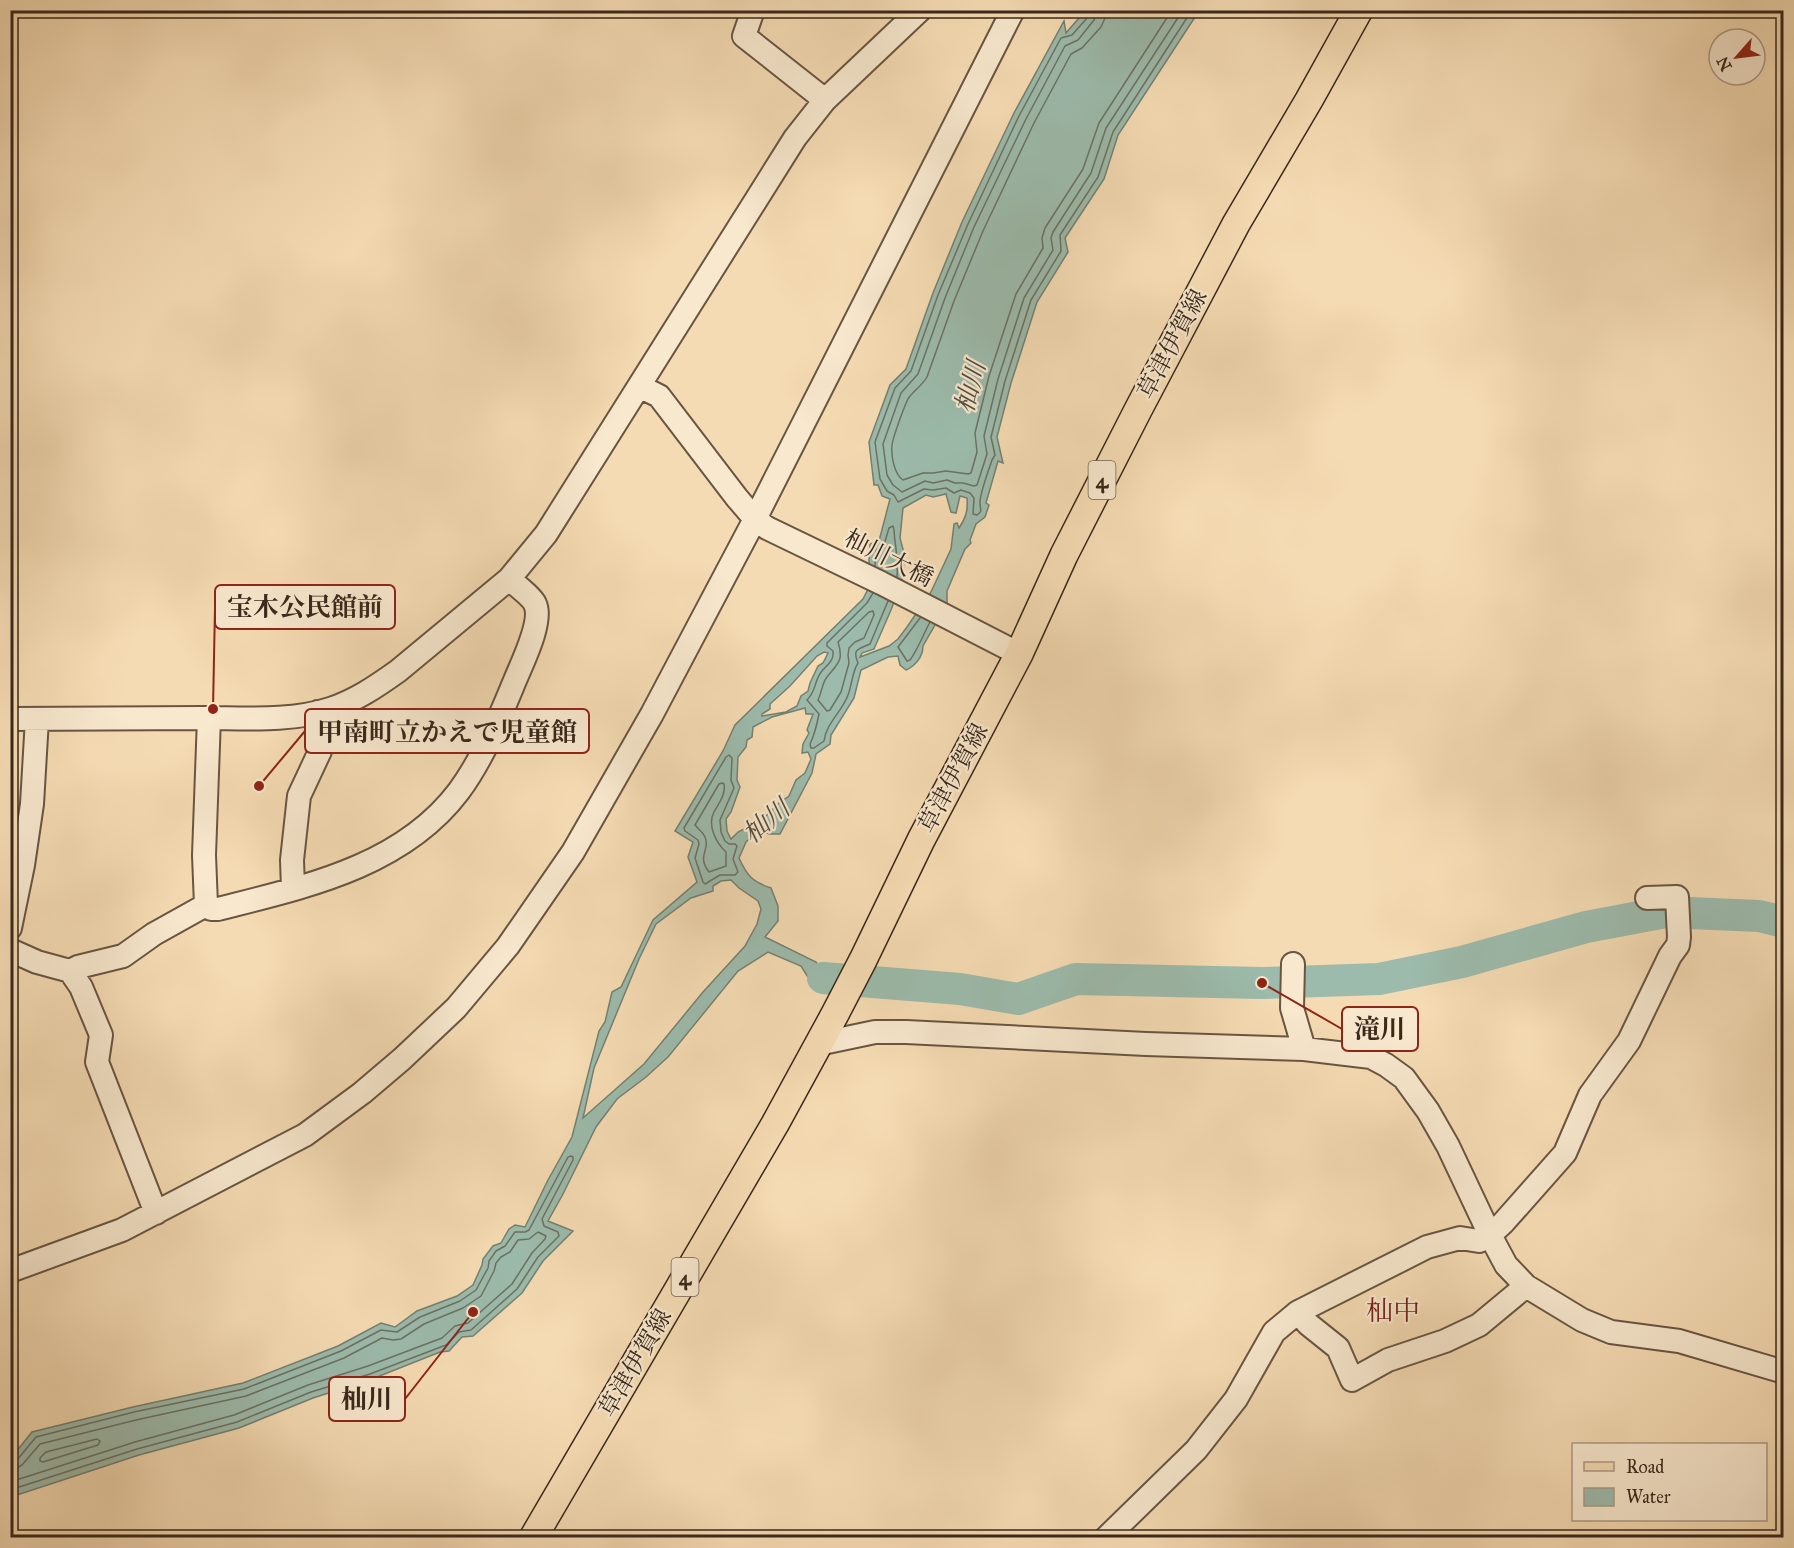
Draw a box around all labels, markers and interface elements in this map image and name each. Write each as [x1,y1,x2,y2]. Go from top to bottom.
north arrow [1707,27,1767,87]
text: N [1712,53,1736,74]
street label: 草津伊賀線 [1131,284,1213,404]
water label: 杣川 [948,355,993,416]
road number: 4 [1088,461,1116,499]
street label: 杣川大橋 [839,523,939,593]
callout: 宝木公民館前 [215,585,395,629]
text: 宝木公民館前 [227,591,383,623]
callout: 甲南町立かえで児童館 [305,709,589,753]
text: 甲南町立かえで児童館 [317,716,577,748]
street label: 草津伊賀線 [912,718,994,838]
water label: 杣川 [736,790,798,850]
callout: 滝川 [1342,1007,1418,1051]
text: 滝川 [1354,1013,1406,1045]
road number: 4 [672,1258,698,1296]
district label: 杣中 [1366,1294,1420,1327]
street label: 草津伊賀線 [592,1304,678,1422]
callout: 杣川 [329,1377,405,1421]
text: 杣川 [341,1383,393,1415]
legend [1572,1443,1767,1521]
text: Road [1626,1456,1664,1478]
text: Water [1626,1486,1671,1508]

